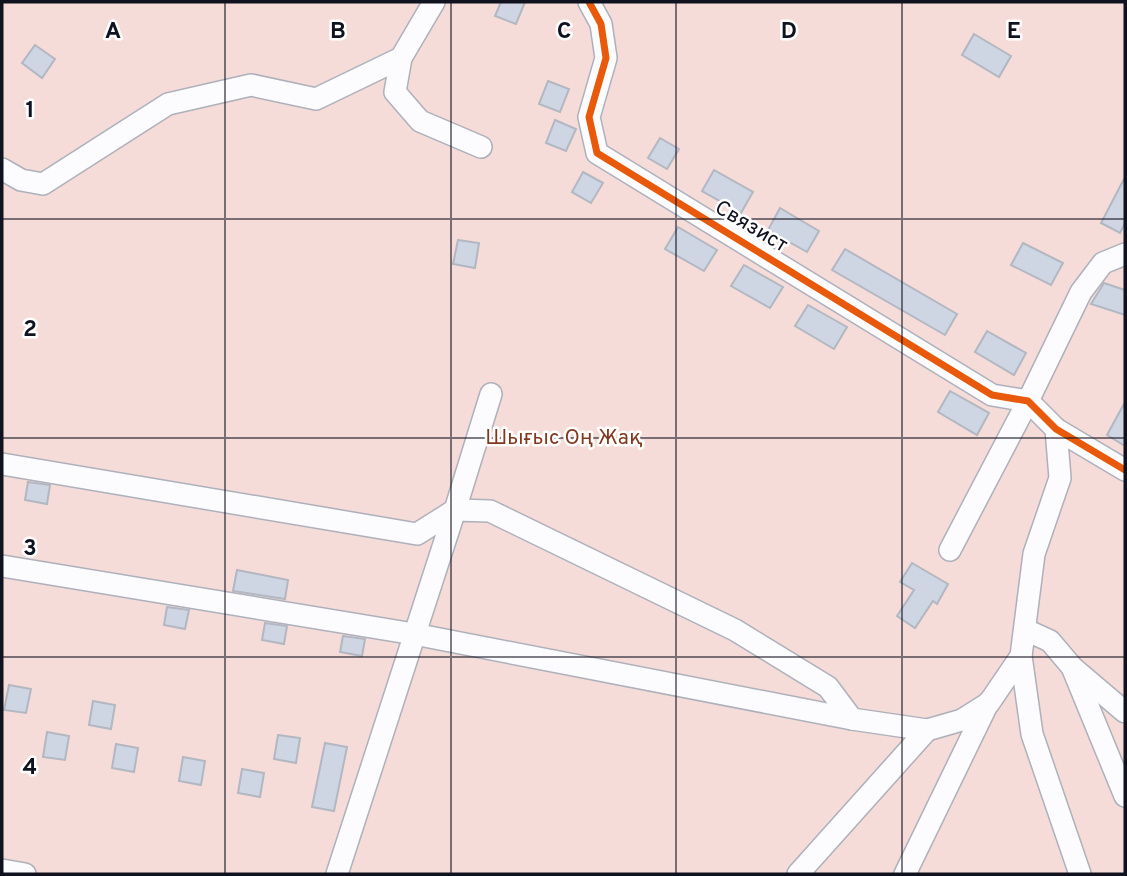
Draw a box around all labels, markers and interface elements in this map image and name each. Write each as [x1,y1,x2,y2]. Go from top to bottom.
text: A [105,18,121,47]
text: B [330,18,346,47]
text: C [557,18,571,47]
text: D [781,18,797,47]
text: E [1007,18,1021,47]
text: 1 [25,97,35,126]
street label: Связист [709,195,793,259]
text: 2 [23,316,37,345]
park label: Шығыс Оң Жақ [485,425,643,452]
text: 3 [23,535,37,564]
text: 4 [23,754,37,783]

